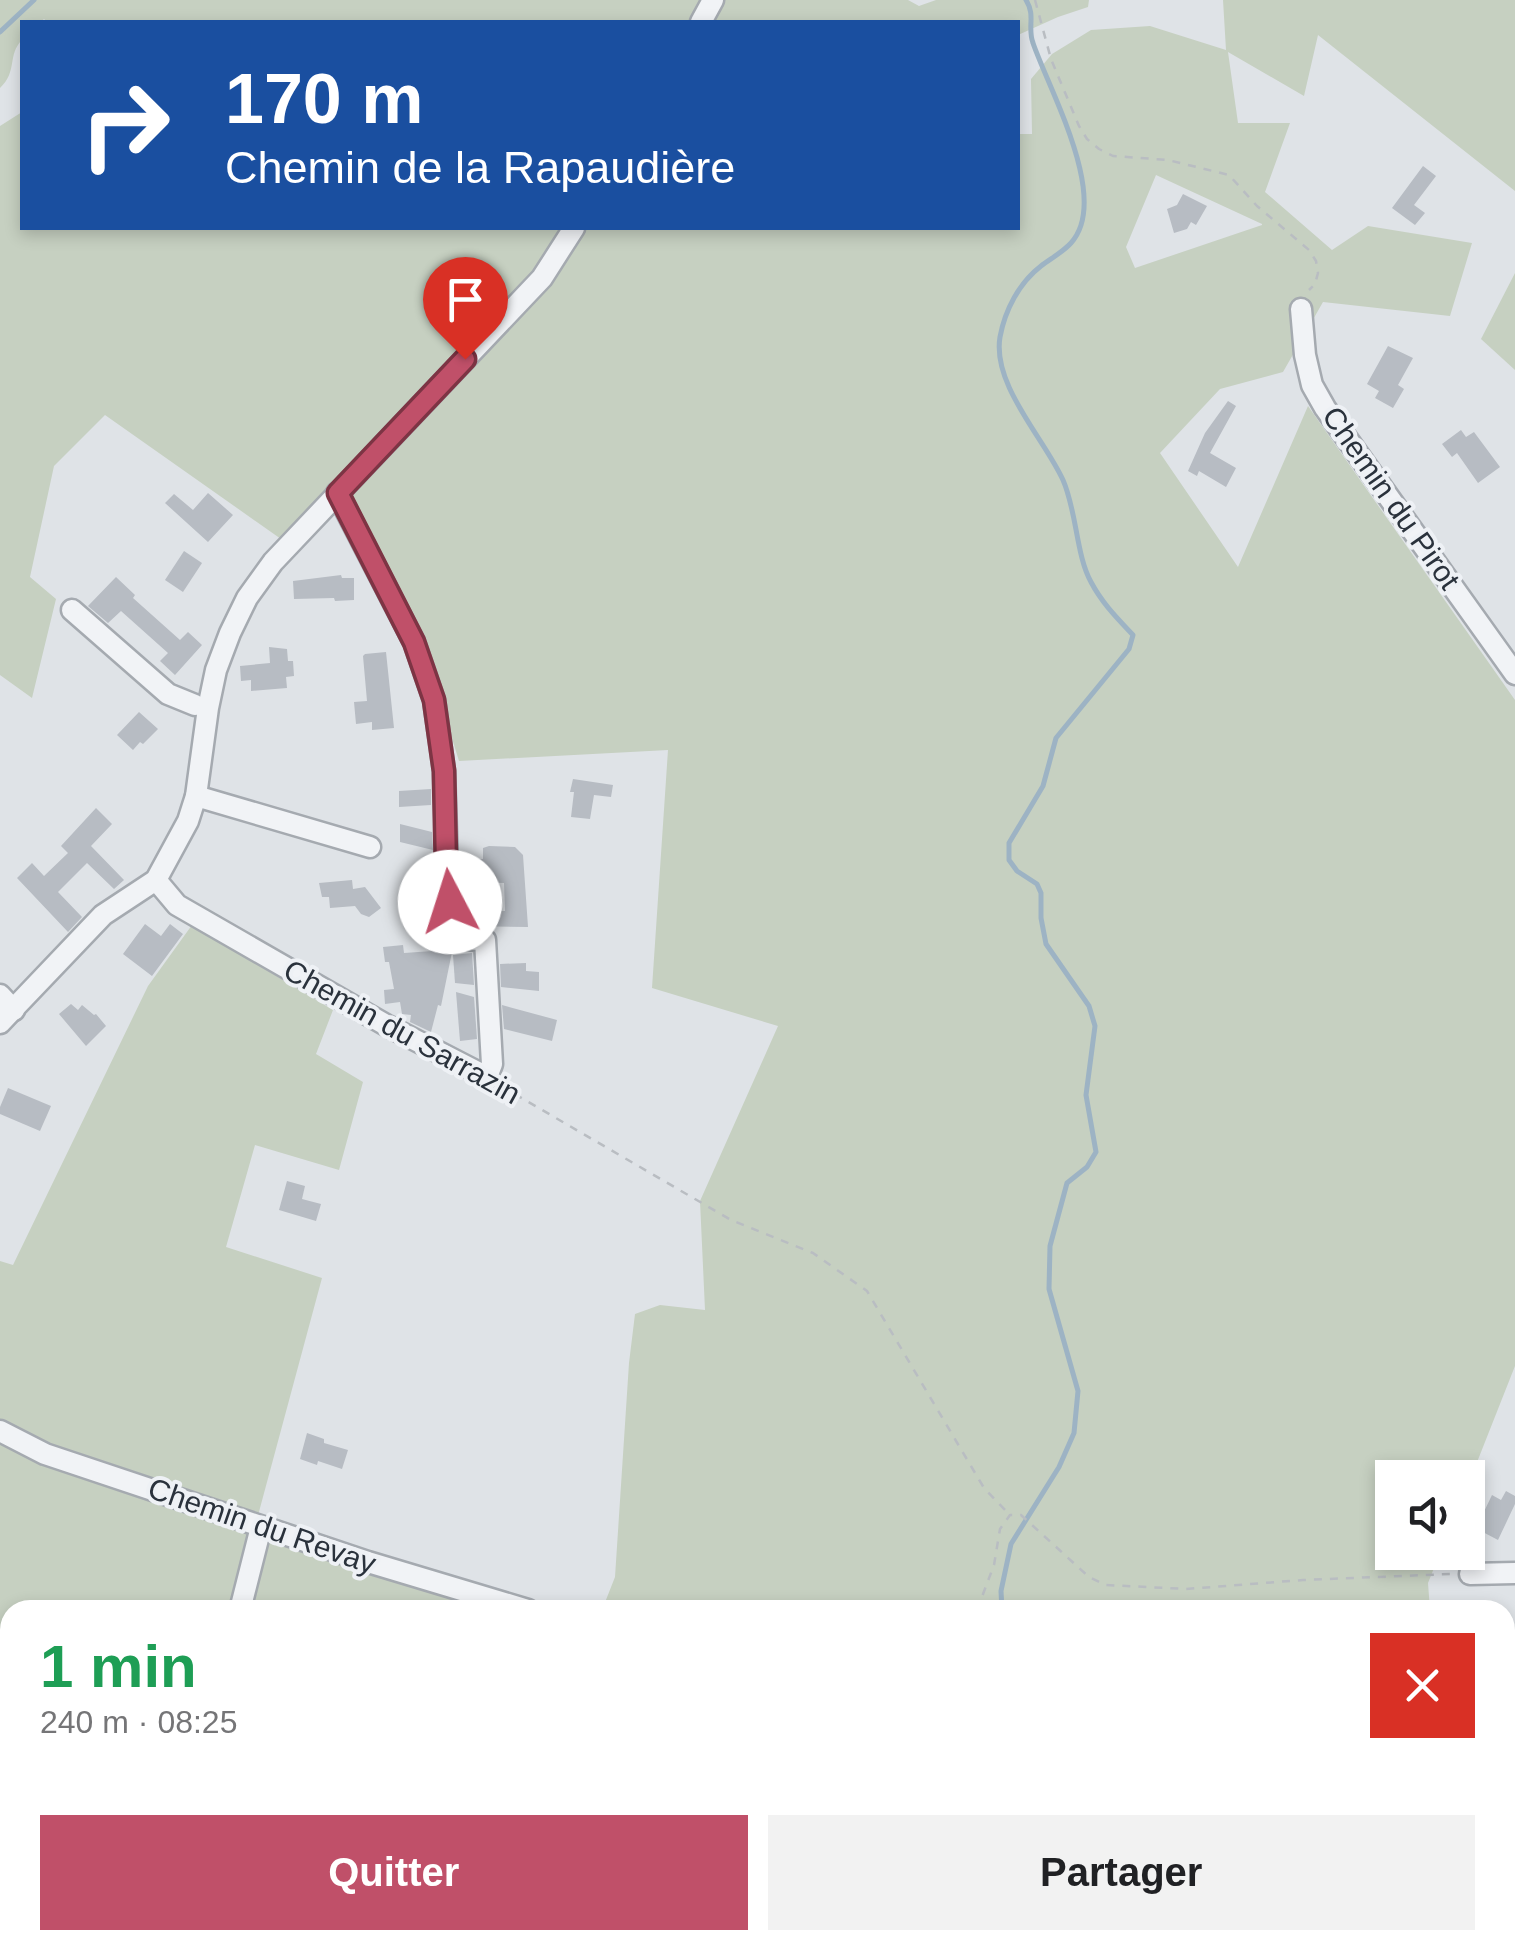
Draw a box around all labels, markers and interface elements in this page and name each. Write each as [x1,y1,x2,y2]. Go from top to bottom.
icon: right [60,60,190,190]
text: 170 m [225,60,423,138]
text: Chemin de la Rapaudière [225,142,735,193]
pin [423,257,508,360]
icon: arrive [438,272,493,327]
street label: Chemin du Pirot [1316,400,1467,596]
position arrow [398,850,502,954]
street label: Chemin du Sarrazin [278,953,526,1110]
map controls [1375,1460,1485,1570]
button: sound [1375,1460,1485,1570]
street label: Chemin du Revay [144,1471,380,1580]
text: 1 min [40,1633,197,1700]
button: close [1370,1633,1475,1738]
text: 240 m · 08:25 [40,1704,237,1740]
button: Quitter [40,1815,748,1930]
button: Partager [768,1815,1475,1930]

